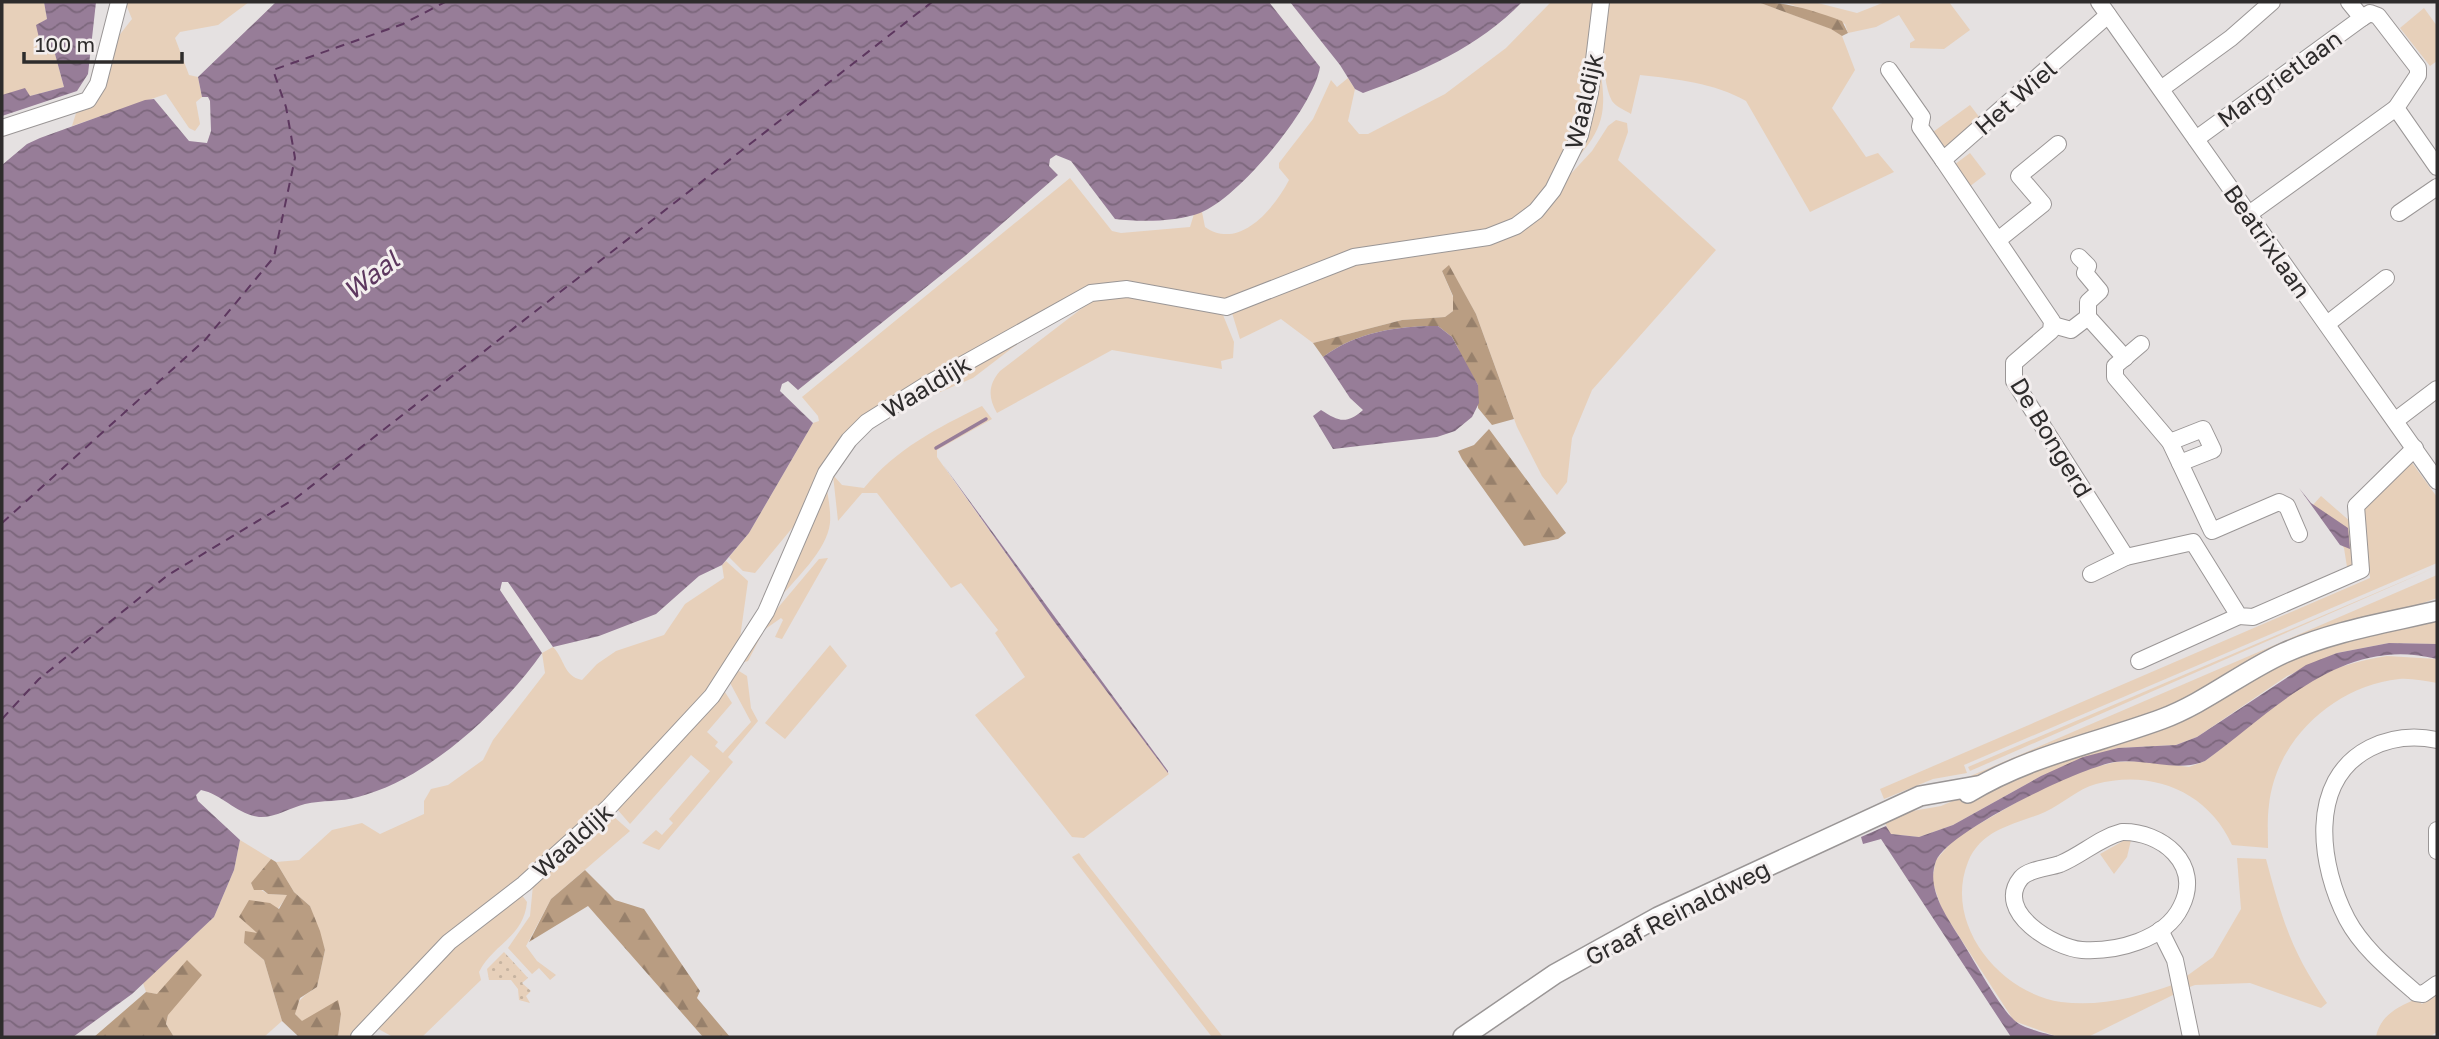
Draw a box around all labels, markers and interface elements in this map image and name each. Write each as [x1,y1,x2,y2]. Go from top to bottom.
scale bar [24,21,182,65]
street label: Margrietlaan [2211,23,2347,133]
text: 100 m [35,31,95,57]
street label: Waaldijk [1558,50,1608,152]
street label: Het Wiel [1968,54,2062,140]
street label: Beatrixlaan [2218,179,2318,303]
water label: Waal [337,243,406,306]
street label: Waaldijk [877,348,975,424]
street label: De Bongerd [2005,372,2099,502]
street label: Waaldijk [526,796,618,884]
street label: Graaf Reinaldweg [1580,853,1774,971]

